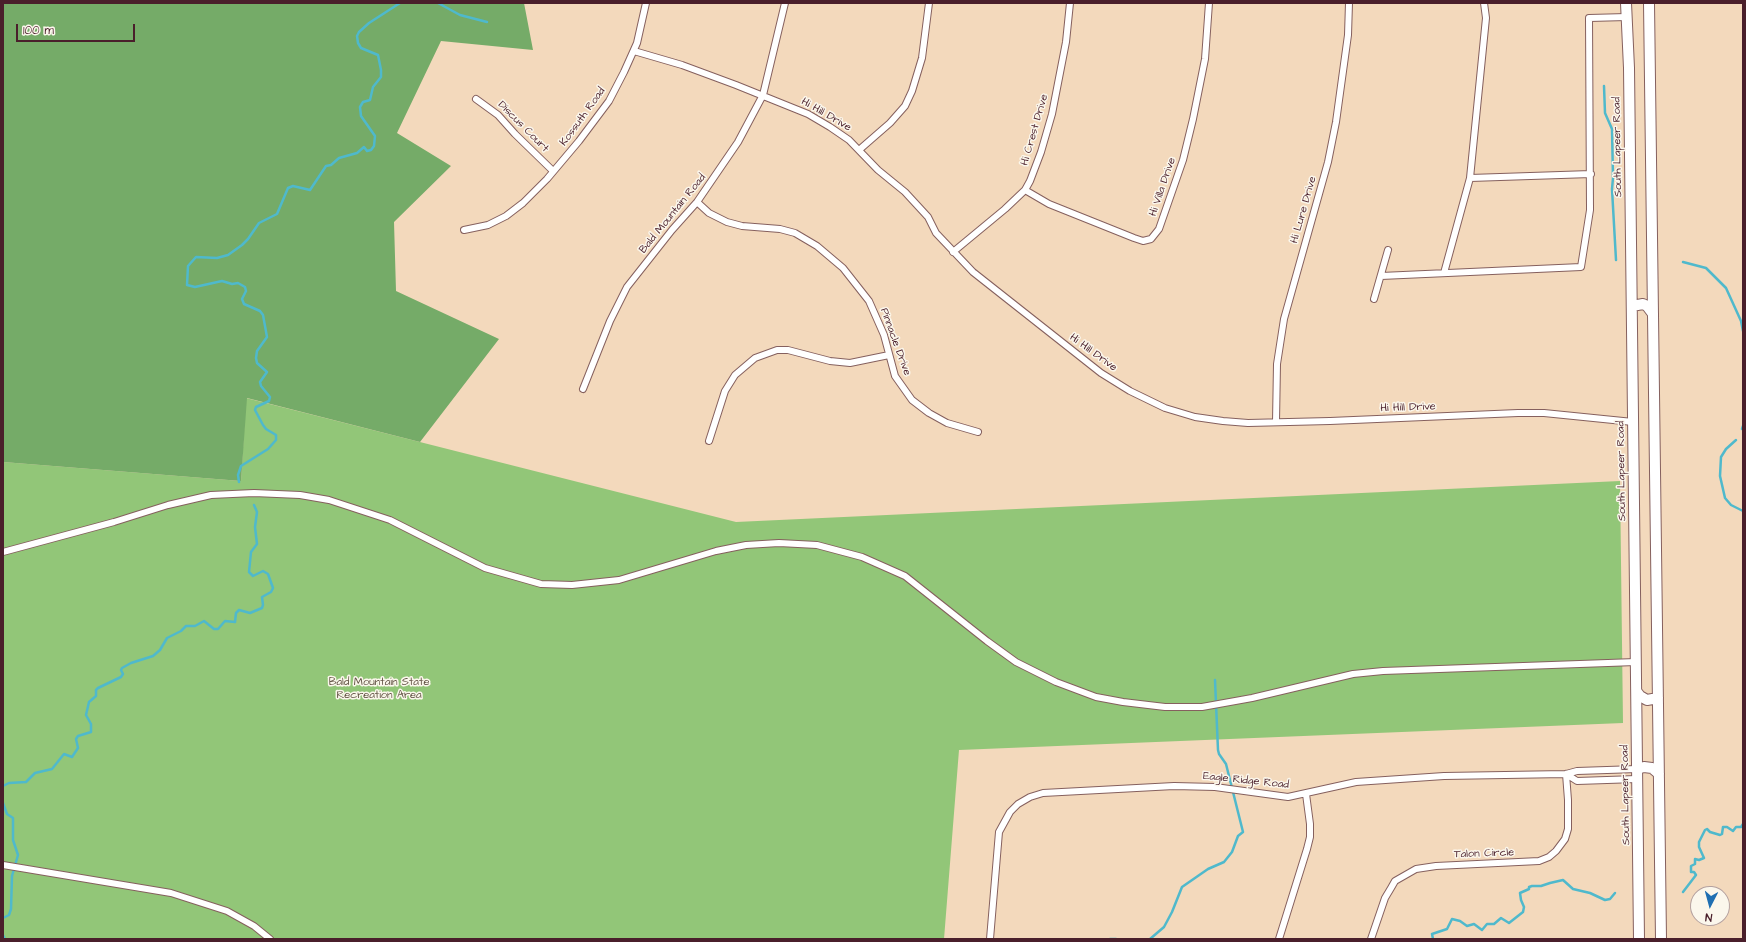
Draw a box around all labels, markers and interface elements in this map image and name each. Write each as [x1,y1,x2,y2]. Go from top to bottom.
scale bar [18,16,137,42]
text: 100 m [23,22,54,39]
street label: Kossuth Road [557,85,609,149]
street label: Hi Crest Drive [1019,93,1051,167]
street label: Hi Hill Drive [799,95,853,135]
street label: South Lapeer Road [1611,97,1625,197]
street label: Discus Court [495,99,551,155]
street label: Hi Villa Drive [1147,156,1179,218]
street label: Bald Mountain Road [637,172,709,256]
street label: Hi Lure Drive [1288,175,1320,245]
street label: Pinnacle Drive [877,306,913,378]
street label: Hi Hill Drive [1067,331,1119,375]
street label: Hi Hill Drive [1380,400,1436,416]
street label: South Lapeer Road [1615,421,1629,521]
park label: Bald Mountain State Recreation Area [329,676,429,702]
street label: South Lapeer Road [1619,745,1633,845]
street label: Eagle Ridge Road [1202,770,1290,792]
street label: Talon Circle [1454,846,1514,862]
north arrow [1690,886,1730,926]
text: N [1705,910,1713,925]

